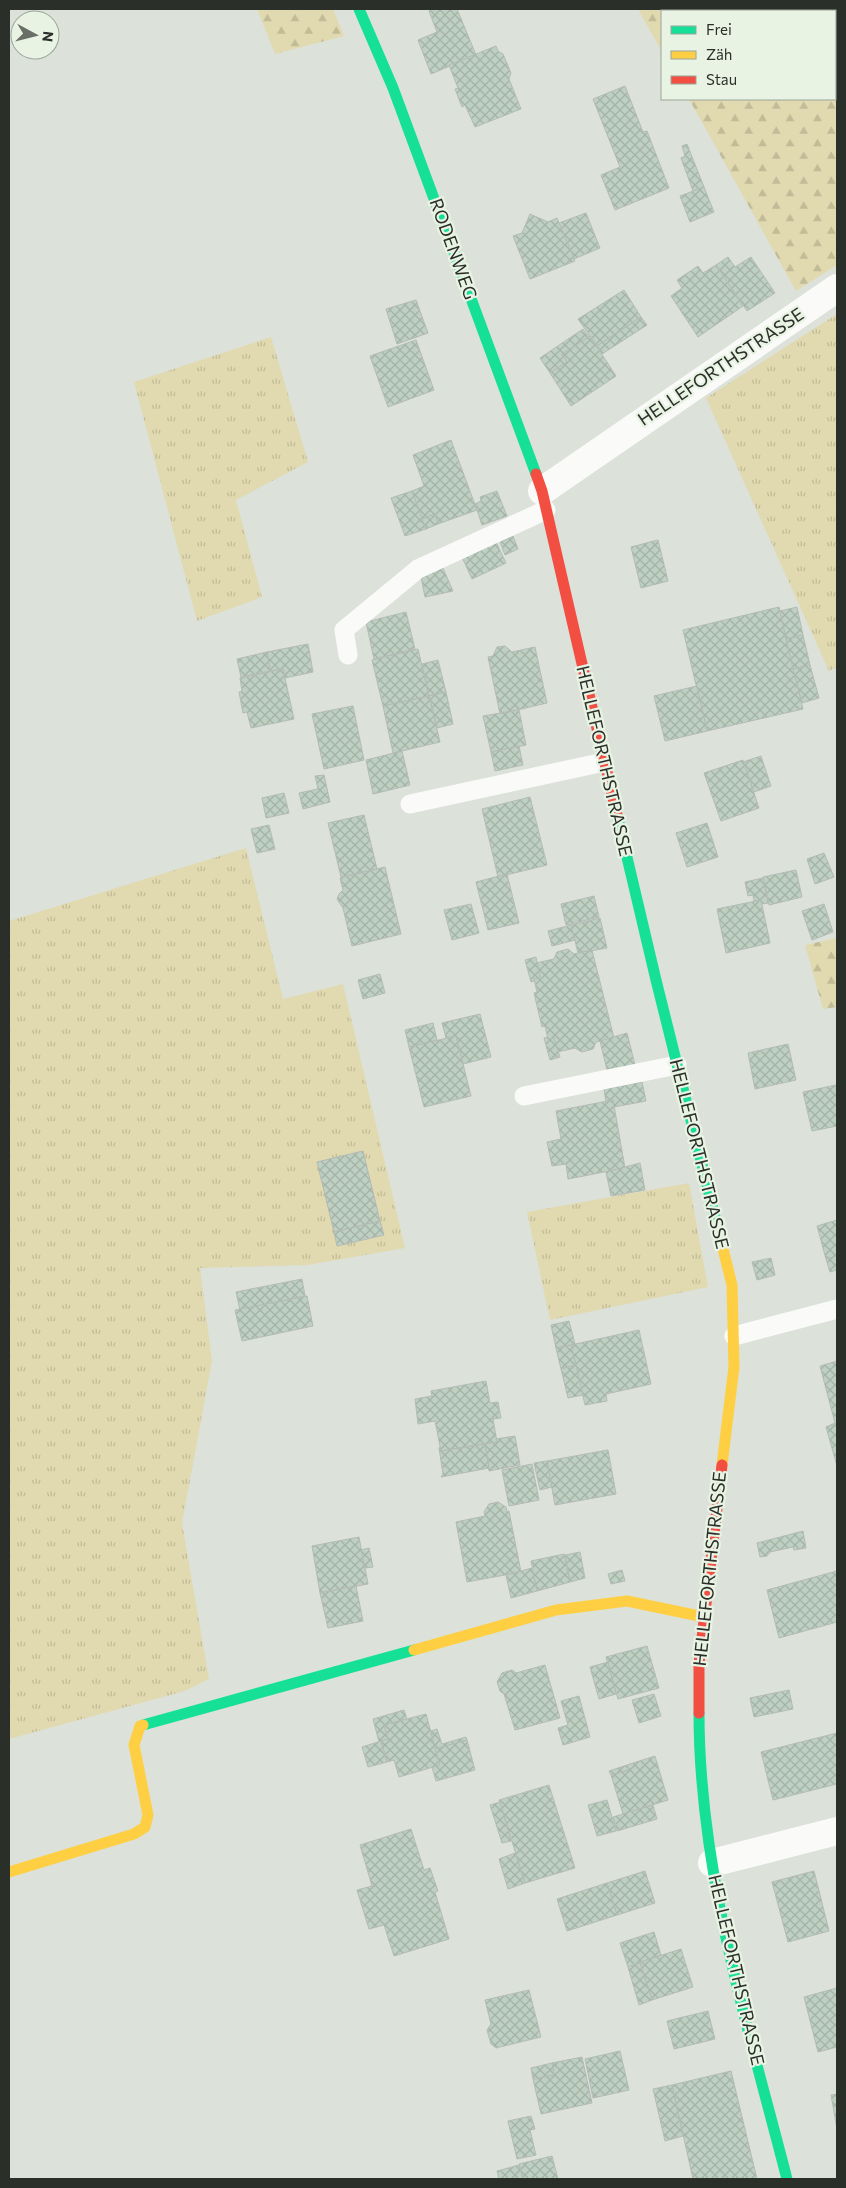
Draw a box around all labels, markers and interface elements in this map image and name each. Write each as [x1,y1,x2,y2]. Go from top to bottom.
north arrow [10,10,60,60]
legend [661,10,836,100]
text: Frei [706,20,732,38]
text: N [39,30,57,43]
text: Zäh [706,45,732,63]
text: Stau [706,70,737,88]
street label: RODENWEG [425,195,482,302]
street label: HELLEFORTHSTRASSE [633,302,808,430]
street label: HELLEFORTHSTRASSE [572,663,638,858]
street label: HELLEFORTHSTRASSE [666,1056,734,1251]
street label: HELLEFORTHSTRASSE [688,1471,730,1667]
street label: HELLEFORTHSTRASSE [704,1872,770,2067]

